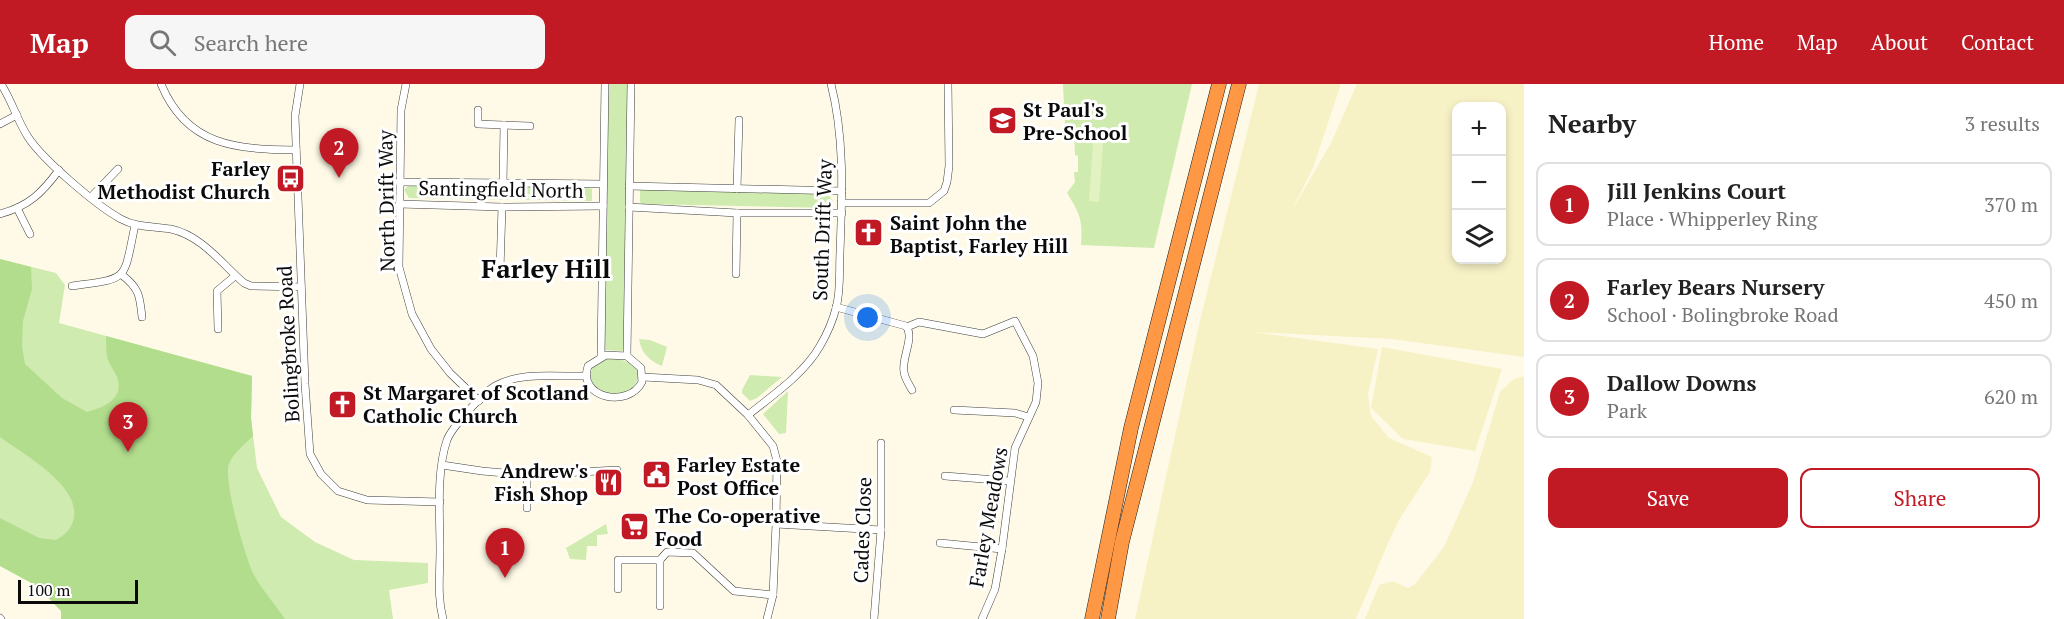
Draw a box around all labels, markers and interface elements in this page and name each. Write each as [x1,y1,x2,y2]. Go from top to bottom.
search box [125,15,545,69]
text: Map [30,24,89,61]
icon: search [146,26,179,59]
text: Search here [194,28,308,57]
text: Home [1708,28,1764,56]
text: Map [1797,28,1838,56]
text: About [1871,28,1928,56]
text: Contact [1961,28,2034,56]
place label: St Paul's Pre-School [1023,96,1128,146]
map controls [1452,102,1506,264]
button: + [1452,102,1506,156]
school or university icon: St Paul's Pre-School [986,104,1018,136]
text: Nearby [1548,106,1636,140]
text: 3 results [1965,110,2040,137]
pin: 2 [320,128,358,178]
street label: North Drift Way [371,129,401,272]
place label: Farley Methodist Church [98,155,270,205]
button: − [1452,156,1506,210]
street label: South Drift Way [806,158,838,301]
bus stop icon: Farley Methodist Church [275,163,307,195]
street label: Santingfield North [418,174,584,204]
text: Jill Jenkins Court [1607,176,1786,205]
text: 1 [1564,191,1575,218]
text: 370 m [1984,191,2038,218]
text: Place · Whipperley Ring [1607,205,1817,232]
place label: Saint John the Baptist, Farley Hill [890,209,1069,259]
button: layers [1452,210,1506,264]
church icon: Saint John the Baptist, Farley Hill [853,217,885,249]
district label: Farley Hill [481,251,611,285]
street label: Bolingbroke Road [270,265,306,423]
text: Farley Bears Nursery [1607,272,1824,301]
text: 2 [1564,287,1575,314]
text: 450 m [1984,287,2038,314]
text: School · Bolingbroke Road [1607,301,1839,328]
your location [853,303,882,332]
text: Dallow Downs [1607,368,1756,397]
place label: St Margaret of Scotland Catholic Church [363,379,589,429]
text: 3 [1564,383,1575,410]
text: 620 m [1984,383,2038,410]
church icon: St Margaret of Scotland Catholic Church [326,388,358,420]
text: Park [1607,397,1647,424]
pin: 3 [108,402,148,452]
street label: Farley Meadows [962,445,1014,589]
place label: Farley Estate Post Office [677,451,800,501]
place label: Andrew's Fish Shop [495,457,588,507]
public building icon: Farley Estate Post Office [640,459,672,491]
restaurant icon: Andrew's Fish Shop [593,466,625,498]
button: Save [1548,468,1788,528]
button: Share [1800,468,2040,528]
street label: Cades Close [847,476,877,584]
place label: The Co-operative Food [655,502,821,552]
supermarket icon: The Co-operative Food [618,511,650,543]
pin: 1 [486,528,524,578]
scale bar [18,577,138,604]
text: 100 m [27,579,70,601]

